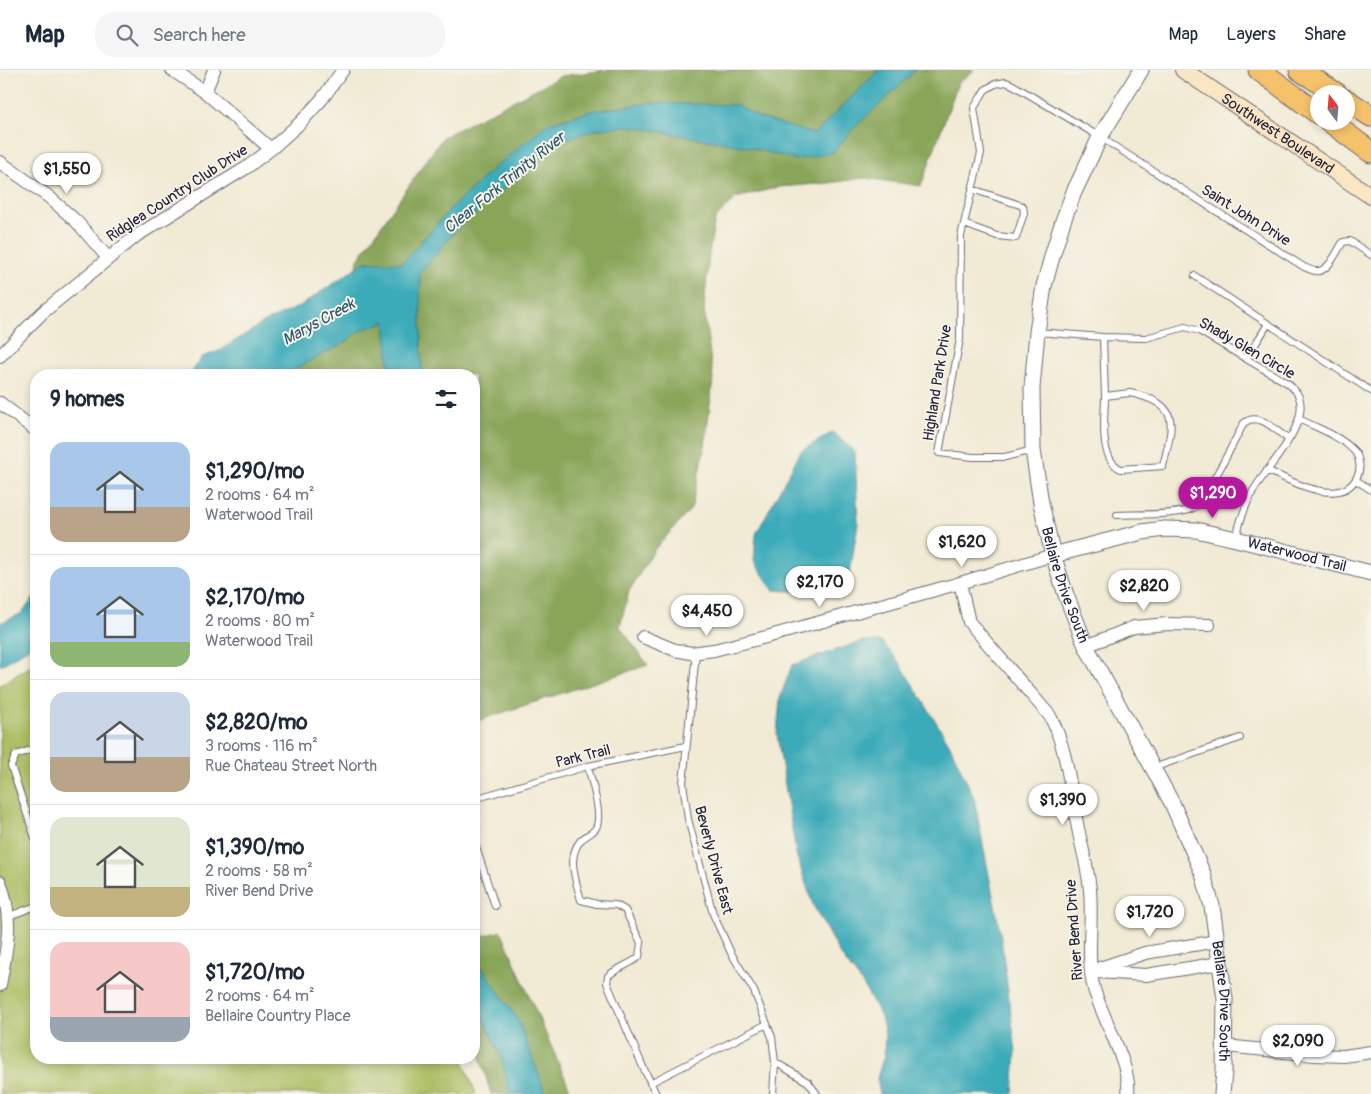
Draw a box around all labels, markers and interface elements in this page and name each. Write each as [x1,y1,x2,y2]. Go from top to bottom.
search box [95,12,445,57]
text: Map [25,20,65,49]
icon: search [113,21,141,49]
text: Search here [153,23,246,47]
text: Map [1169,23,1198,46]
text: Layers [1226,23,1276,46]
text: Share [1304,23,1346,46]
north arrow [1310,85,1355,130]
map controls [1310,85,1355,130]
street label: Southwest Boulevard [1217,89,1338,179]
water label: Clear Fork Trinity River [440,126,571,238]
street label: Ridglea Country Club Drive [103,140,252,246]
pin: $1,550 [26,152,108,195]
text: $1,550 [43,159,91,179]
street label: Saint John Drive [1197,180,1294,251]
water label: Marys Creek [279,293,359,350]
street label: Shady Glen Circle [1195,313,1299,384]
street label: Highland Park Drive [919,323,956,443]
icon: filters [432,385,460,413]
text: 9 homes [50,386,124,413]
text: $1,290/mo [205,458,304,485]
icon: home [90,462,150,522]
pin: $1,290 [1172,476,1254,519]
text: $1,290 [1189,483,1237,503]
text: 2 rooms · 64 m² [205,485,315,505]
text: Waterwood Trail [205,505,313,525]
street label: Bellaire Drive South [1037,525,1093,646]
pin: $1,620 [921,526,1003,568]
text: $1,620 [938,532,986,552]
street label: Waterwood Trail [1245,533,1348,576]
pin: $2,170 [779,566,861,608]
pin: $2,820 [1103,570,1185,612]
text: $2,170 [796,572,844,592]
text: $2,820 [1119,576,1169,596]
text: $2,170/mo [205,584,305,611]
icon: home [90,587,150,647]
pin: $4,450 [666,594,748,637]
text: $4,450 [682,601,732,621]
text: 2 rooms · 80 m² [205,611,315,631]
text: Waterwood Trail [205,631,313,651]
text: $2,820/mo [205,709,308,736]
icon: home [90,712,150,772]
text: 3 rooms · 116 m² [205,736,318,756]
street label: Park Trail [554,740,613,772]
text: Rue Chateau Street North [205,756,377,776]
pin: $1,390 [1022,784,1104,826]
text: $1,390 [1039,790,1087,810]
street label: Beverly Drive East [690,804,737,917]
text: $1,390/mo [205,834,304,861]
icon: home [90,837,150,897]
text: 2 rooms · 58 m² [205,861,313,881]
street label: River Bend Drive [1061,878,1088,981]
text: River Bend Drive [205,881,313,901]
pin: $1,720 [1109,896,1191,938]
text: $1,720 [1126,902,1174,922]
street label: Bellaire Drive South [1207,939,1234,1061]
text: $1,720/mo [205,959,305,986]
icon: home [90,962,150,1022]
text: 2 rooms · 64 m² [205,986,315,1006]
text: Bellaire Country Place [205,1006,351,1026]
pin: $2,090 [1257,1024,1339,1067]
text: $2,090 [1272,1031,1324,1051]

